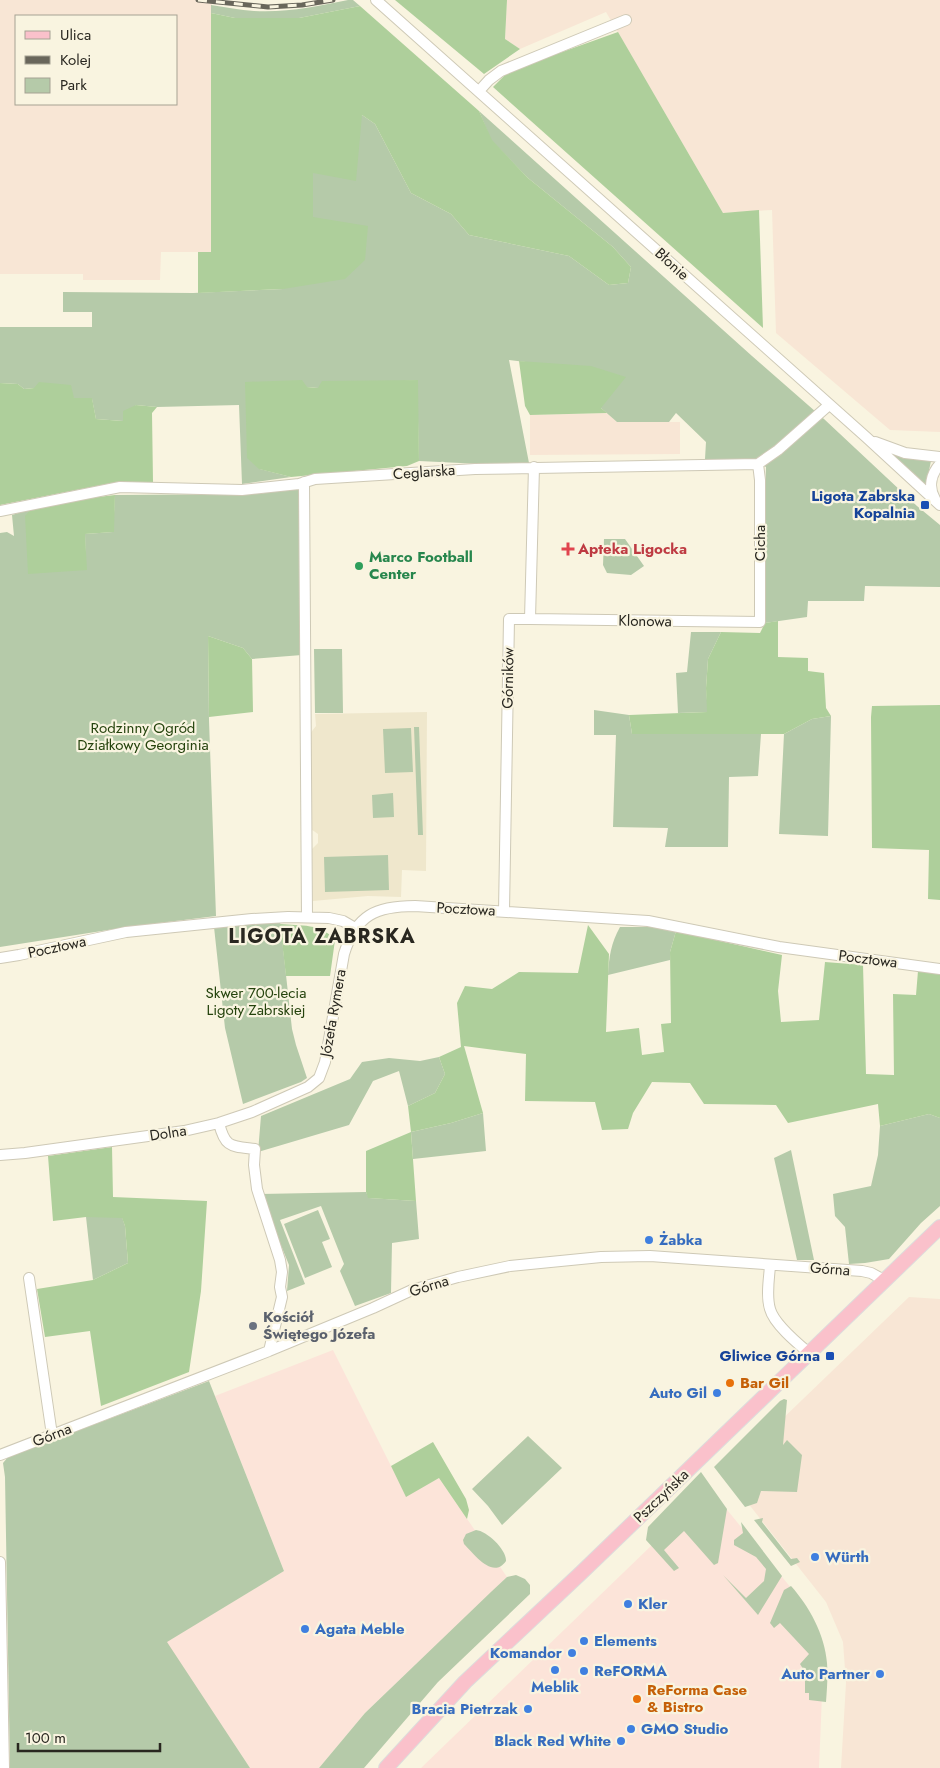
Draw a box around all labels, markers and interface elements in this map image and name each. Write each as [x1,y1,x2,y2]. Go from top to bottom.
legend [15,15,178,105]
text: Ulica [60,24,91,46]
text: Kolej [60,49,91,71]
text: Park [60,74,87,96]
street label: Błonie [650,243,694,286]
street label: Ceglarska [392,459,456,485]
place label: Ligota Zabrska Kopalnia [811,485,915,524]
marker: Ligota Zabrska Kopalnia [919,499,931,511]
street label: Cicha [749,525,771,561]
place label: Apteka Ligocka [577,538,687,560]
marker: Apteka Ligocka [562,543,574,555]
place label: Marco Football Center [369,546,473,585]
marker: Marco Football Center [353,560,365,572]
street label: Klonowa [618,610,672,632]
street label: Górników [496,646,520,709]
park label: Rodzinny Ogród Działkowy Georginia [77,717,209,756]
street label: Pocztowa [436,896,496,922]
district label: LIGOTA ZABRSKA [228,922,416,951]
street label: Pocztowa [26,930,88,964]
street label: Pocztowa [837,944,899,974]
street label: Józefa Rymera [314,967,352,1061]
park label: Skwer 700-lecia Ligoty Zabrskiej [206,982,306,1021]
street label: Dolna [148,1119,188,1147]
place label: Żabka [659,1229,702,1251]
marker: Żabka [643,1234,655,1246]
street label: Górna [809,1257,851,1281]
street label: Górna [407,1270,451,1302]
place label: Kościół Świętego Józefa [263,1306,375,1345]
marker: Kościół Świętego Józefa [247,1320,259,1332]
place label: Gliwice Górna [720,1345,820,1367]
marker: Gliwice Górna [824,1350,836,1362]
place label: Bar Gil [740,1372,789,1394]
marker: Bar Gil [724,1377,736,1389]
place label: Auto Gil [648,1382,707,1404]
marker: Auto Gil [711,1387,723,1399]
street label: Górna [29,1418,75,1452]
street label: Pszczyńska [628,1464,694,1528]
place label: Würth [825,1546,869,1568]
marker: Würth [809,1551,821,1563]
place label: Kler [638,1593,668,1615]
marker: Kler [622,1598,634,1610]
place label: Agata Meble [314,1618,405,1640]
marker: Agata Meble [299,1623,311,1635]
place label: Elements [594,1630,657,1652]
marker: Elements [578,1635,590,1647]
place label: Komandor [490,1642,563,1664]
marker: Komandor [566,1647,578,1659]
place label: ReFORMA [594,1660,668,1682]
place label: Auto Partner [780,1663,871,1685]
marker: Meblik [549,1664,561,1676]
marker: ReFORMA [578,1665,590,1677]
marker: Auto Partner [874,1668,886,1680]
place label: Meblik [531,1676,579,1698]
place label: ReForma Case & Bistro [647,1679,747,1718]
marker: ReForma Case & Bistro [631,1693,643,1705]
place label: Bracia Pietrzak [412,1698,518,1720]
marker: Bracia Pietrzak [522,1703,534,1715]
place label: GMO Studio [641,1718,729,1740]
scale bar [18,1720,160,1752]
marker: GMO Studio [625,1723,637,1735]
text: 100 m [25,1727,66,1749]
place label: Black Red White [494,1730,611,1752]
marker: Black Red White [615,1735,627,1747]

